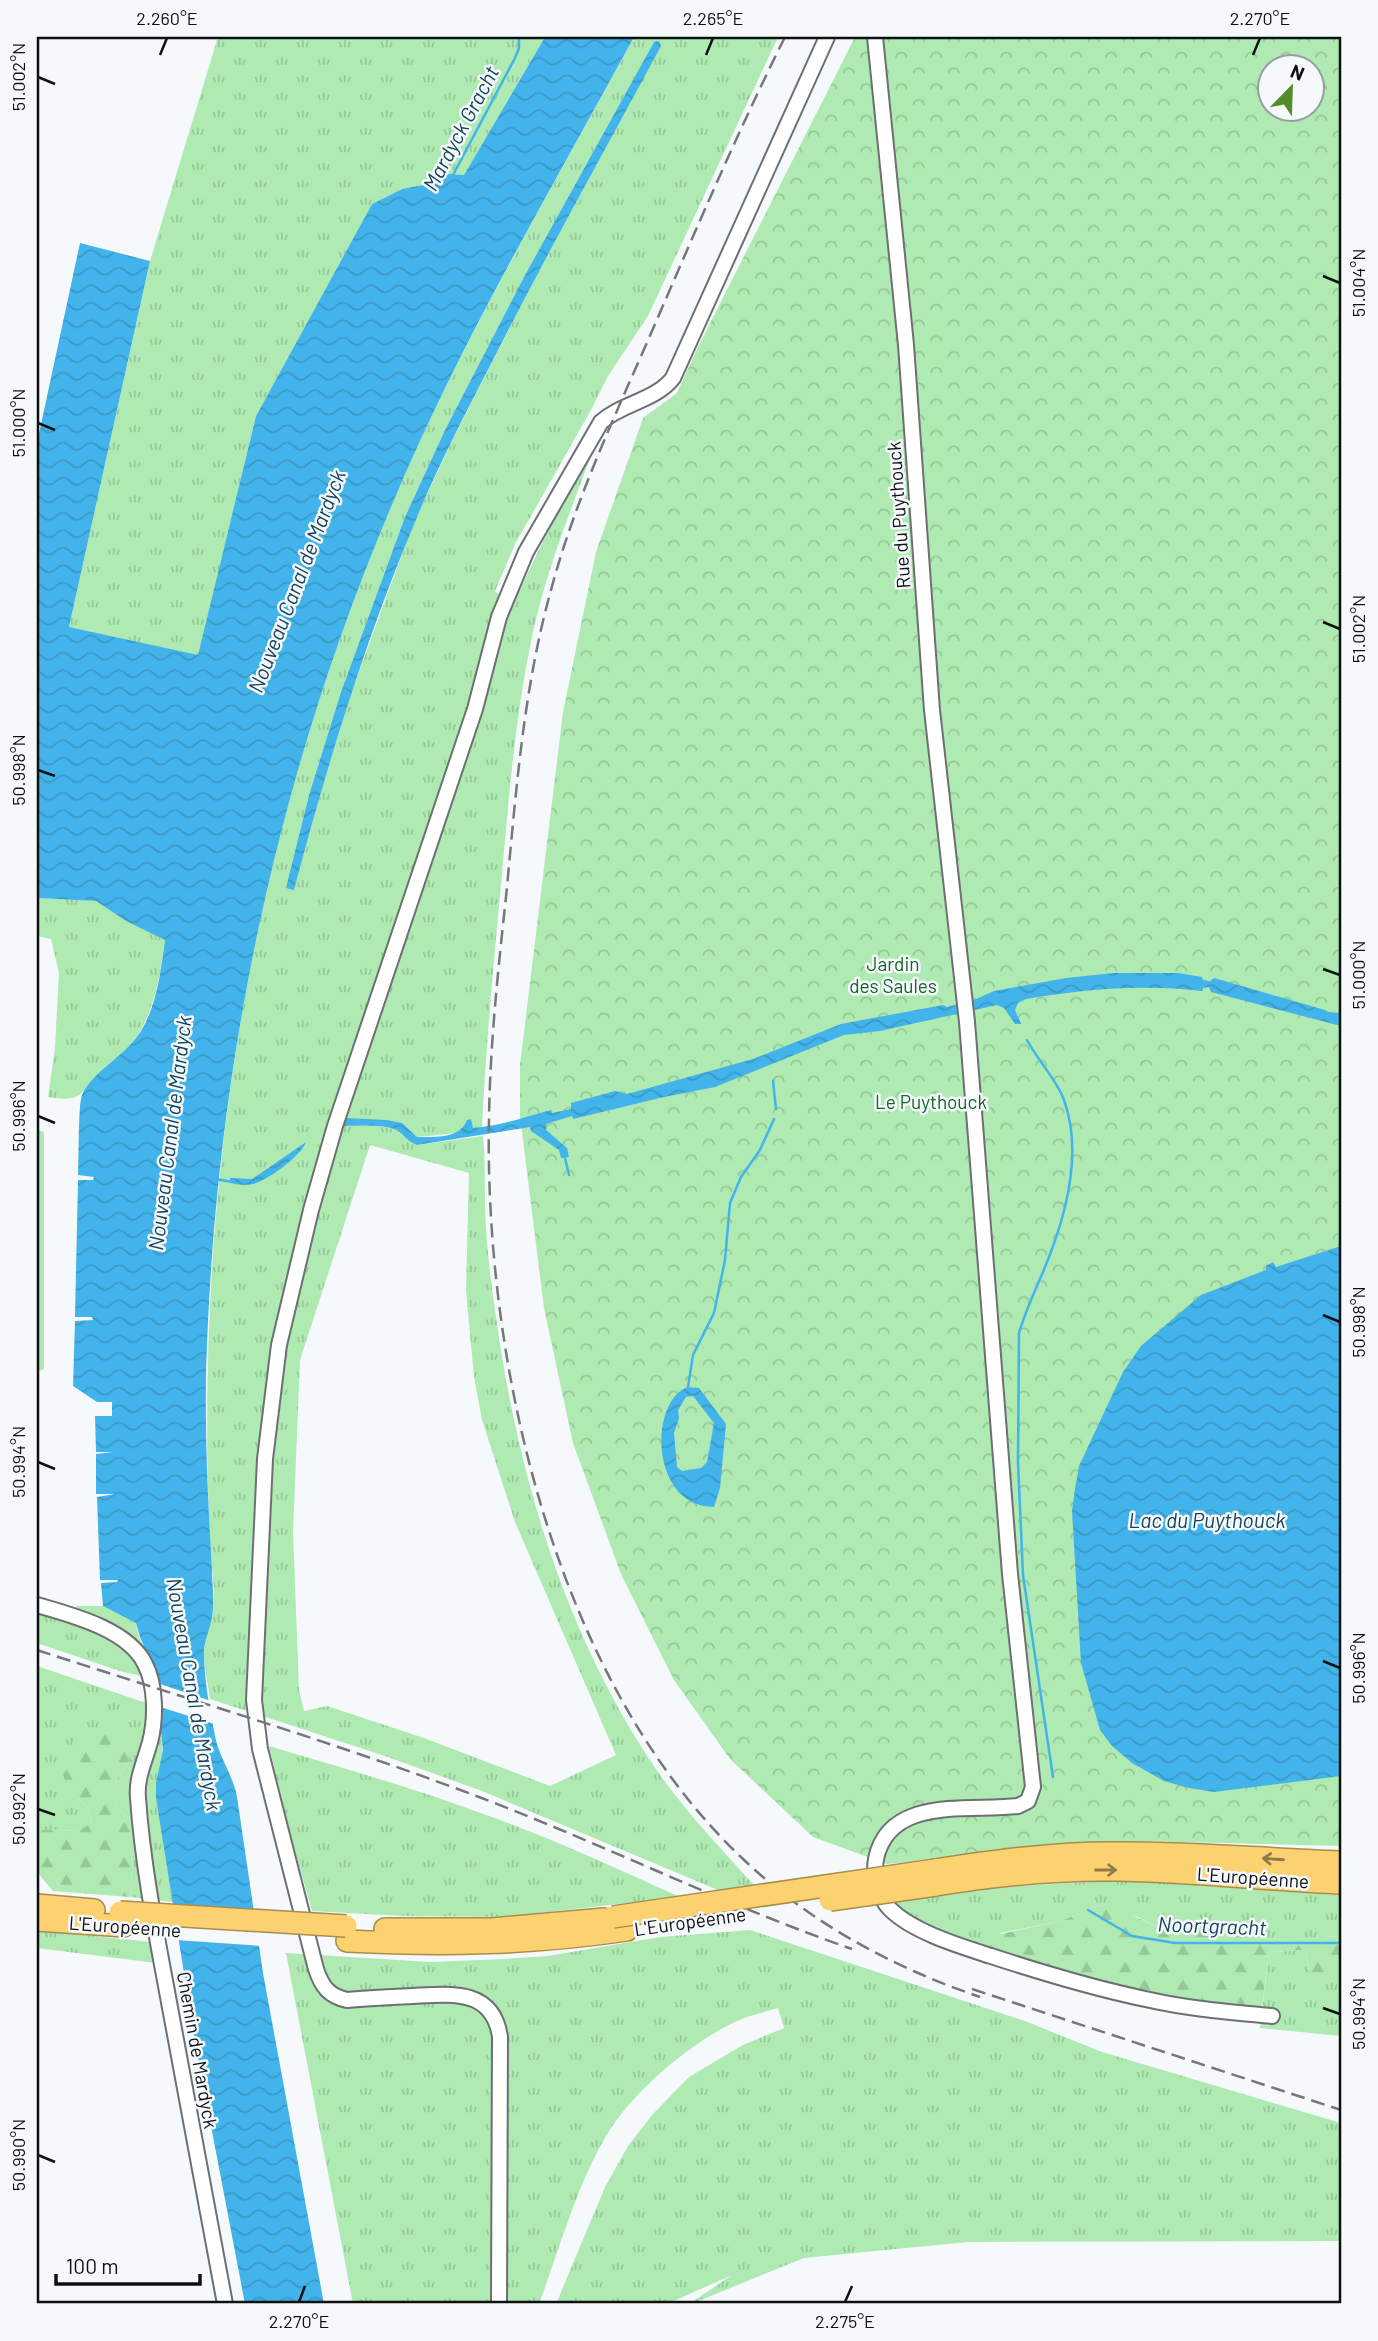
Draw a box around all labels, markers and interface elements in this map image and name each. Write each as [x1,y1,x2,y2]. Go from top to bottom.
text: 2.260°E [136,7,198,29]
text: 2.265°E [683,7,743,29]
text: 2.270°E [1230,7,1290,29]
text: 51.002°N [7,43,29,111]
north arrow [1256,52,1326,122]
text: N [1288,59,1308,85]
water label: Mardyck Gracht [417,61,504,195]
text: 51.004°N [1347,249,1369,317]
text: 51.000°N [7,389,29,457]
street label: Rue du Puythouck [881,441,915,589]
water label: Nouveau Canal de Mardyck [242,466,350,696]
text: 51.002°N [1347,595,1369,663]
text: 50.998°N [7,734,29,806]
text: 51.000°N [1347,941,1369,1009]
park label: Jardin des Saules [849,952,937,997]
water label: Nouveau Canal de Mardyck [142,1013,196,1252]
text: 50.996°N [7,1080,29,1152]
park label: Le Puythouck [875,1090,987,1113]
text: 50.998°N [1347,1286,1369,1358]
text: 50.994°N [7,1426,29,1498]
water label: Lac du Puythouck [1129,1507,1286,1532]
water label: Nouveau Canal de Mardyck [162,1576,228,1813]
text: 50.996°N [1347,1632,1369,1704]
text: 50.992°N [7,1773,29,1845]
one-way arrow [1262,1852,1285,1865]
street label: L'Européenne [1196,1862,1310,1892]
one-way arrow [1094,1863,1117,1877]
street label: L'Européenne [633,1902,747,1940]
street label: L'Européenne [68,1911,182,1941]
water label: Noortgracht [1157,1911,1268,1939]
street label: Chemin de Mardyck [173,1970,223,2130]
text: 50.994°N [1347,1978,1369,2050]
text: 50.990°N [7,2119,29,2191]
scale bar [56,2243,200,2287]
text: 100 m [66,2253,119,2278]
text: 2.270°E [269,2310,329,2332]
text: 2.275°E [815,2310,875,2332]

